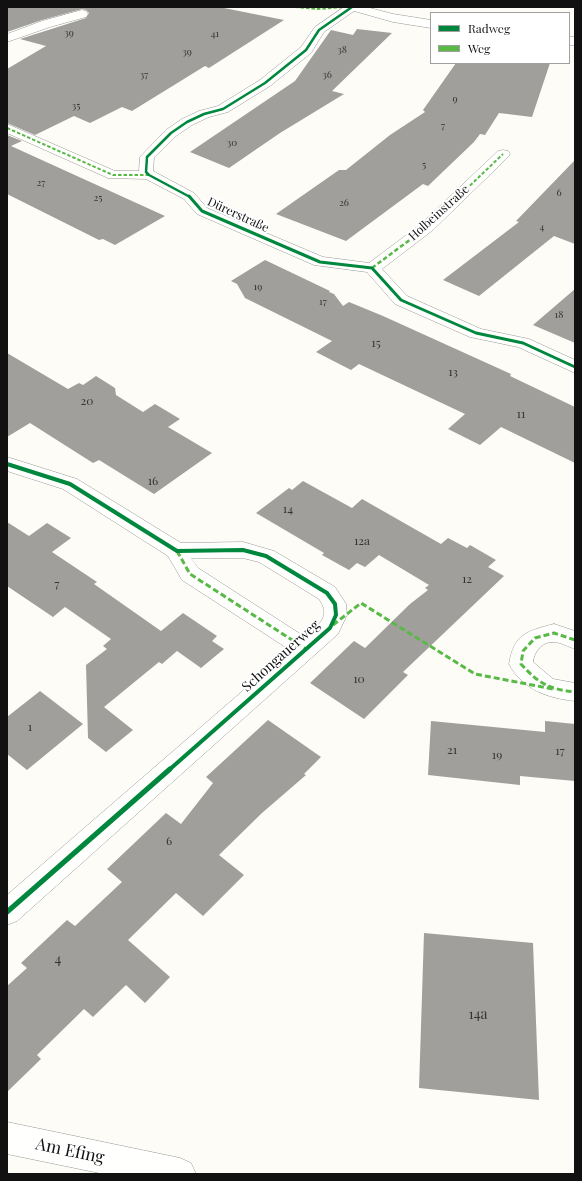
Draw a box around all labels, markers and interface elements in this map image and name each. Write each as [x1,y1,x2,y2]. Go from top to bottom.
legend [430,12,570,64]
text: Radweg [468,20,510,36]
house number: 39 [64,27,74,39]
house number: 41 [211,28,219,40]
text: Weg [468,40,490,56]
house number: 38 [337,44,347,56]
house number: 39 [182,46,192,58]
house number: 37 [140,69,148,81]
house number: 36 [322,69,332,81]
house number: 9 [452,93,458,105]
house number: 35 [72,100,80,112]
house number: 7 [441,120,445,132]
house number: 30 [227,137,237,149]
house number: 5 [422,159,426,171]
house number: 27 [37,177,45,189]
street label: Holbeinstraße [406,182,472,244]
house number: 6 [556,187,562,199]
house number: 25 [94,192,102,204]
street label: Dürerstraße [205,194,271,236]
house number: 26 [339,197,349,209]
house number: 4 [540,221,544,233]
house number: 19 [254,281,262,293]
house number: 17 [319,296,327,308]
house number: 18 [555,309,563,321]
house number: 15 [371,336,381,350]
house number: 13 [448,365,458,379]
house number: 20 [81,394,93,408]
house number: 11 [517,407,525,421]
house number: 16 [148,474,158,488]
house number: 14 [283,502,293,516]
house number: 12a [354,534,370,548]
house number: 12 [462,572,472,586]
house number: 7 [55,577,59,591]
street label: Schongauerweg [238,617,324,695]
house number: 10 [353,672,365,686]
house number: 1 [28,720,32,734]
house number: 21 [447,743,457,757]
house number: 17 [555,744,565,758]
house number: 19 [492,748,502,762]
house number: 6 [166,834,172,848]
house number: 4 [55,952,61,968]
house number: 14a [468,1007,488,1023]
street label: Am Efing [34,1134,106,1168]

